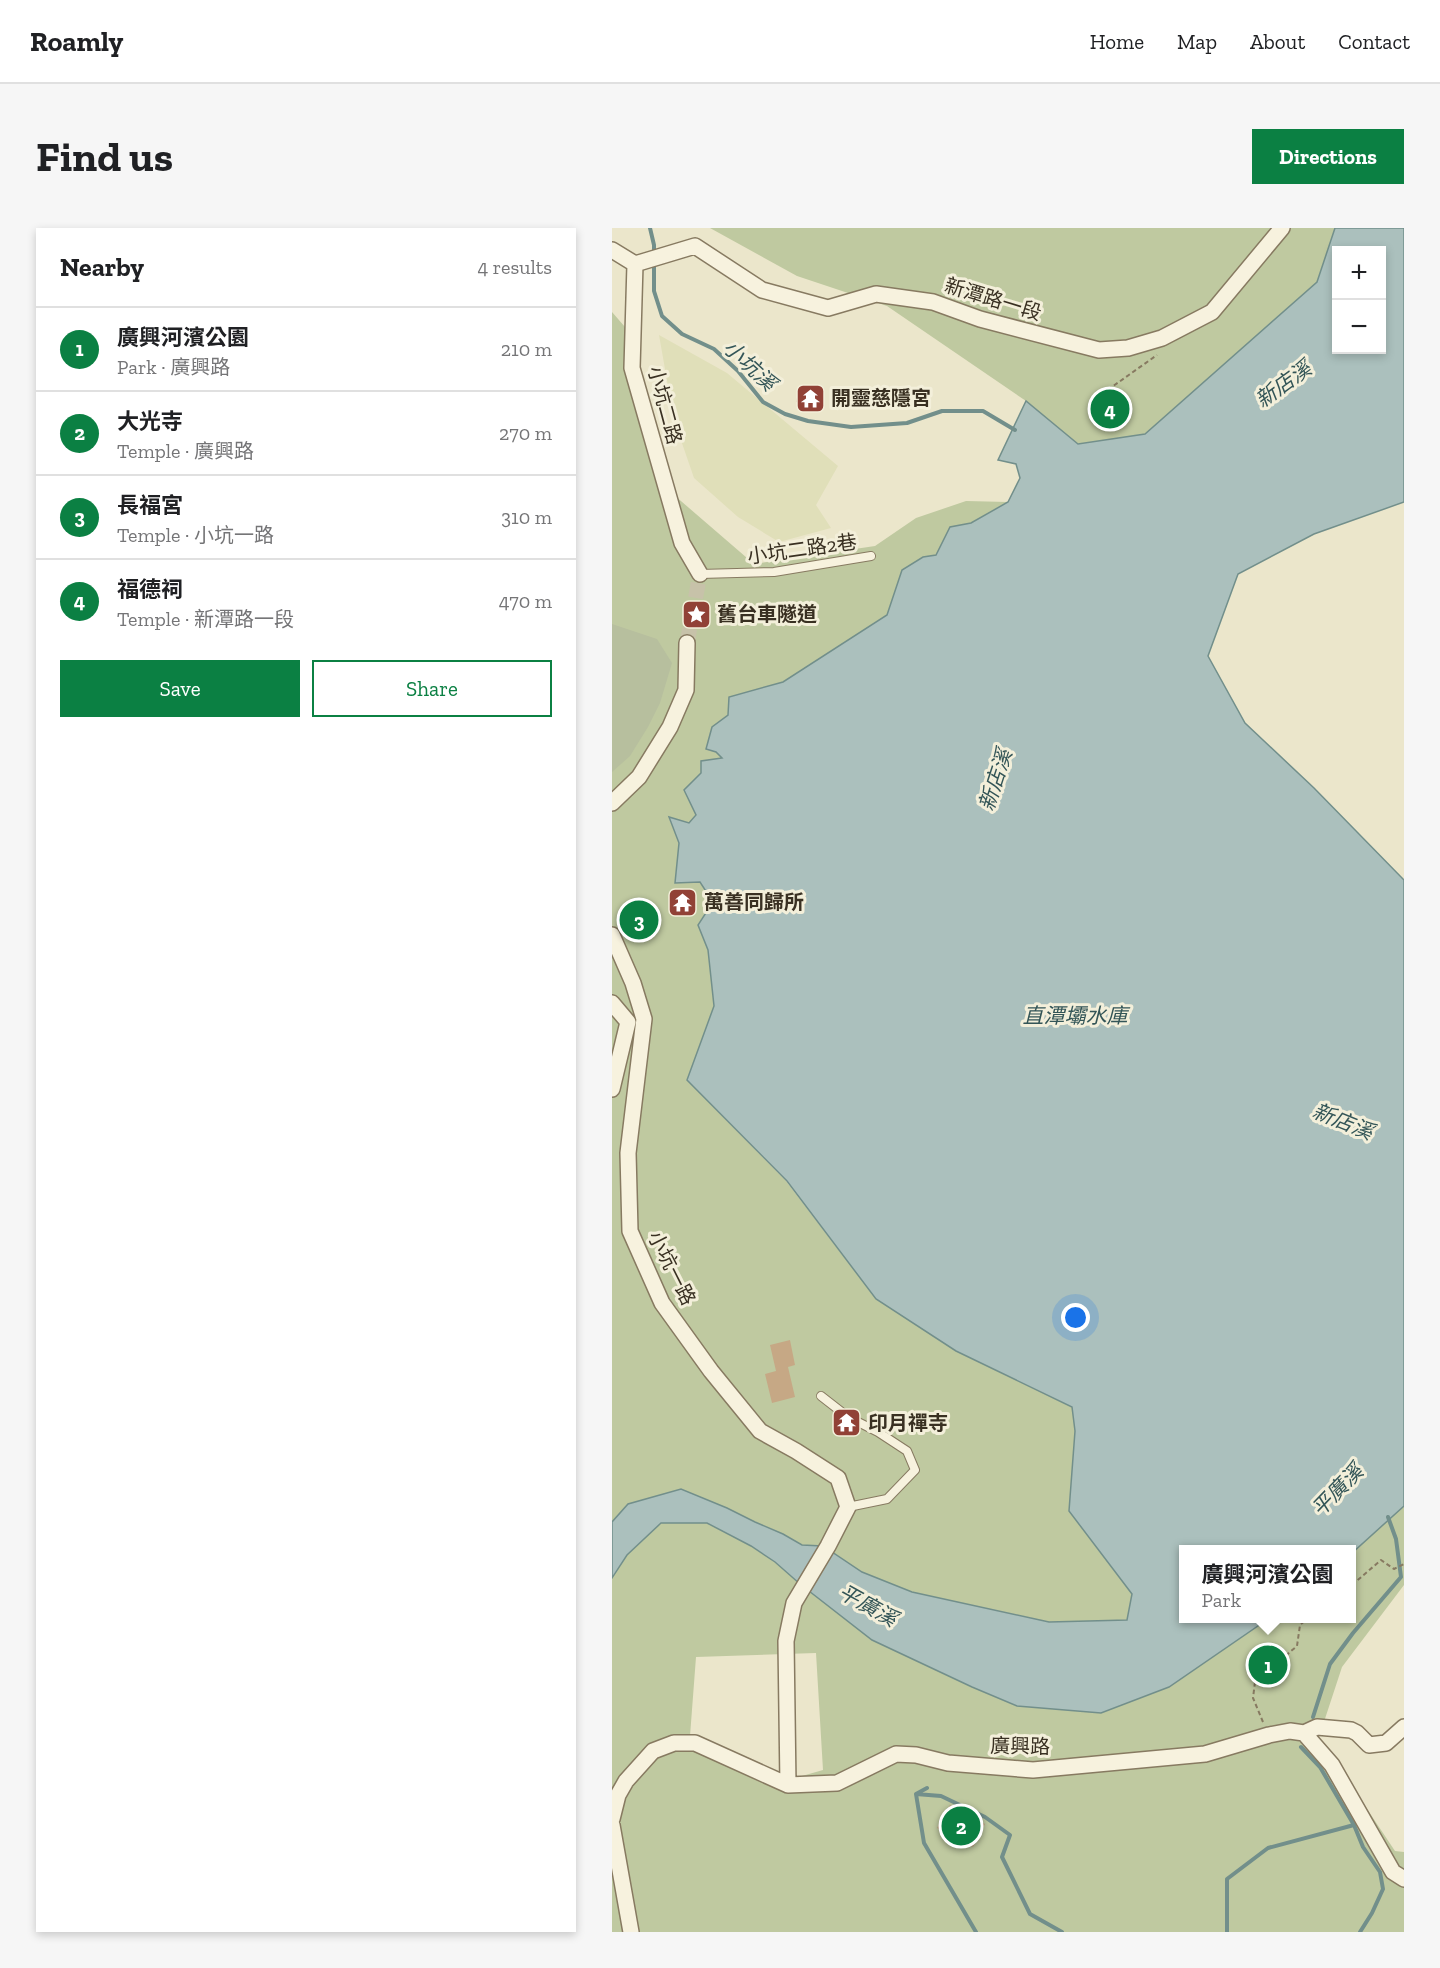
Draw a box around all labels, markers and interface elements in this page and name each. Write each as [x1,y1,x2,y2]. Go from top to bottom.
text: Roamly [30,25,123,58]
text: Home [1090,29,1144,54]
text: Map [1177,29,1217,54]
text: About [1250,29,1305,54]
text: Contact [1338,29,1410,54]
button: Directions [1252,129,1404,184]
text: Find us [36,131,173,182]
map controls [1332,246,1386,354]
button: + [1332,246,1386,300]
text: Nearby [60,251,144,283]
text: 4 results [477,255,552,279]
street label: 新潭路一段 [942,273,1044,325]
button: − [1332,300,1386,354]
text: 廣興河濱公園 [117,324,249,351]
water label: 小坑溪 [718,334,784,398]
text: 1 [75,337,84,361]
text: 210 m [501,337,552,361]
water label: 新店溪 [1250,354,1318,413]
text: Park · 廣興路 [117,355,230,379]
street label: 小坑二路 [643,363,687,447]
temple icon: 開靈慈隱宮 [794,382,826,414]
place label: 開靈慈隱宮 [831,386,931,410]
pin: 4 [1090,386,1130,432]
text: 大光寺 [117,408,183,435]
text: 2 [74,421,85,445]
text: 270 m [499,421,552,445]
text: Temple · 廣興路 [117,439,254,463]
text: 長福宮 [117,492,183,519]
text: 3 [74,505,85,529]
text: 310 m [501,505,552,529]
text: Temple · 小坑一路 [117,523,274,547]
street label: 小坑二路2巷 [746,529,858,569]
text: 福德祠 [117,576,183,603]
text: 4 [74,589,85,613]
text: 470 m [499,589,552,613]
place icon: 舊台車隧道 [680,598,712,630]
place label: 舊台車隧道 [717,602,817,626]
text: Temple · 新潭路一段 [117,607,294,631]
button: Save [60,660,300,717]
button: Share [312,660,552,717]
water label: 新店溪 [973,743,1018,814]
temple icon: 萬善同歸所 [667,886,699,918]
place label: 萬善同歸所 [704,890,804,914]
pin: 3 [620,898,658,942]
water label: 直潭壩水庫 [1023,1003,1130,1028]
water label: 新店溪 [1309,1098,1380,1146]
street label: 小坑一路 [643,1227,701,1309]
your location [1061,1303,1090,1332]
temple icon: 印月禪寺 [831,1407,863,1439]
place label: 印月禪寺 [868,1411,948,1435]
water label: 平廣溪 [1306,1456,1370,1521]
popup [1179,1545,1356,1623]
text: 廣興河濱公園 [1201,1561,1334,1588]
water label: 平廣溪 [834,1579,904,1633]
text: Park [1201,1588,1241,1612]
pin: 1 [1248,1642,1288,1688]
street label: 廣興路 [990,1733,1050,1759]
pin: 2 [942,1804,980,1848]

